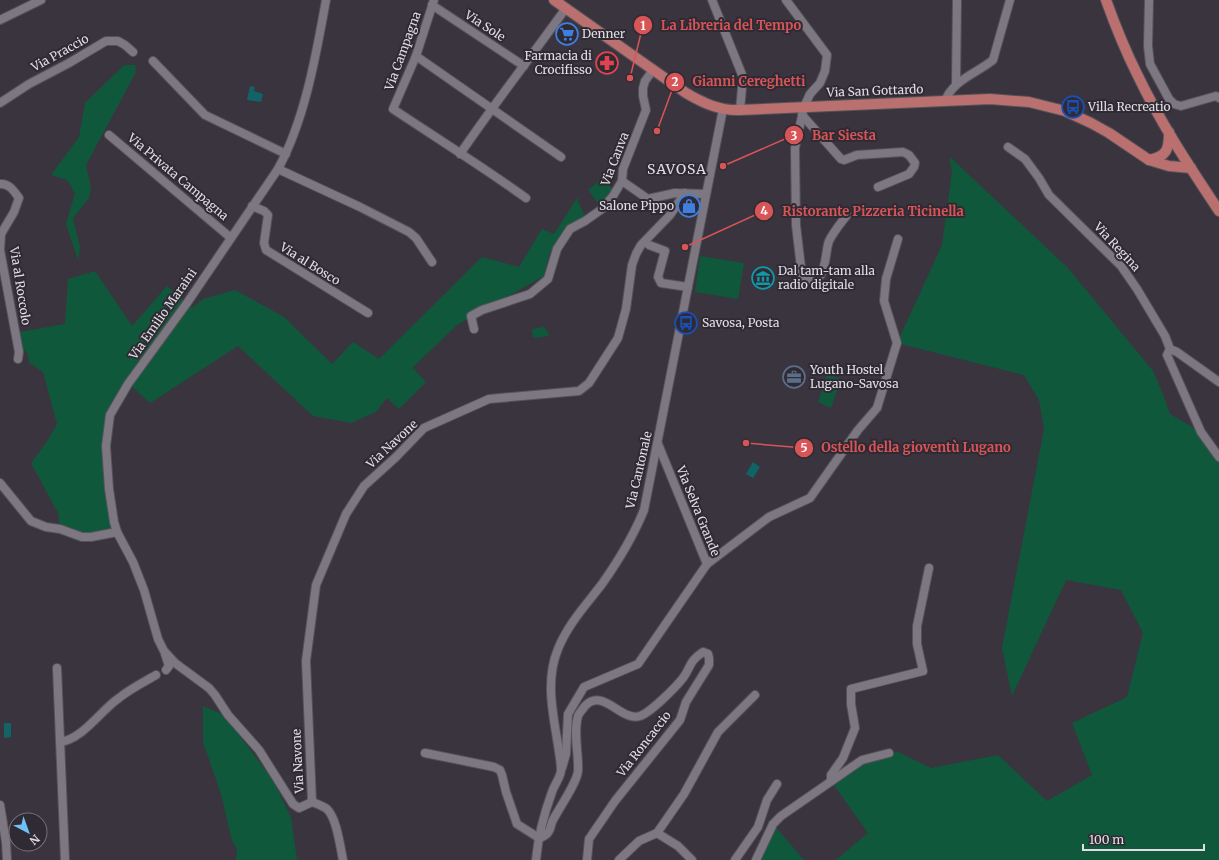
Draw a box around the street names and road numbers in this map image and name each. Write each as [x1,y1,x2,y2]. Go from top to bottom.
street label: Via Sole [461,6,508,44]
street label: Via Campagna [381,9,424,93]
street label: Via Praccio [28,31,91,75]
street label: Via San Gottardo [825,81,924,100]
street label: Via Privata Campagna [124,129,232,223]
street label: Via Canva [597,129,632,189]
street label: Via Regina [1090,218,1144,275]
street label: Via al Bosco [276,239,343,288]
street label: Via al Roccolo [7,245,34,326]
street label: Via Emilio Maraini [125,265,200,363]
street label: Via Navone [362,416,420,472]
street label: Via Cantonale [622,430,655,511]
street label: Via Selva Grande [673,463,723,558]
street label: Via Roncaccio [613,708,674,780]
street label: Via Navone [288,728,307,795]

